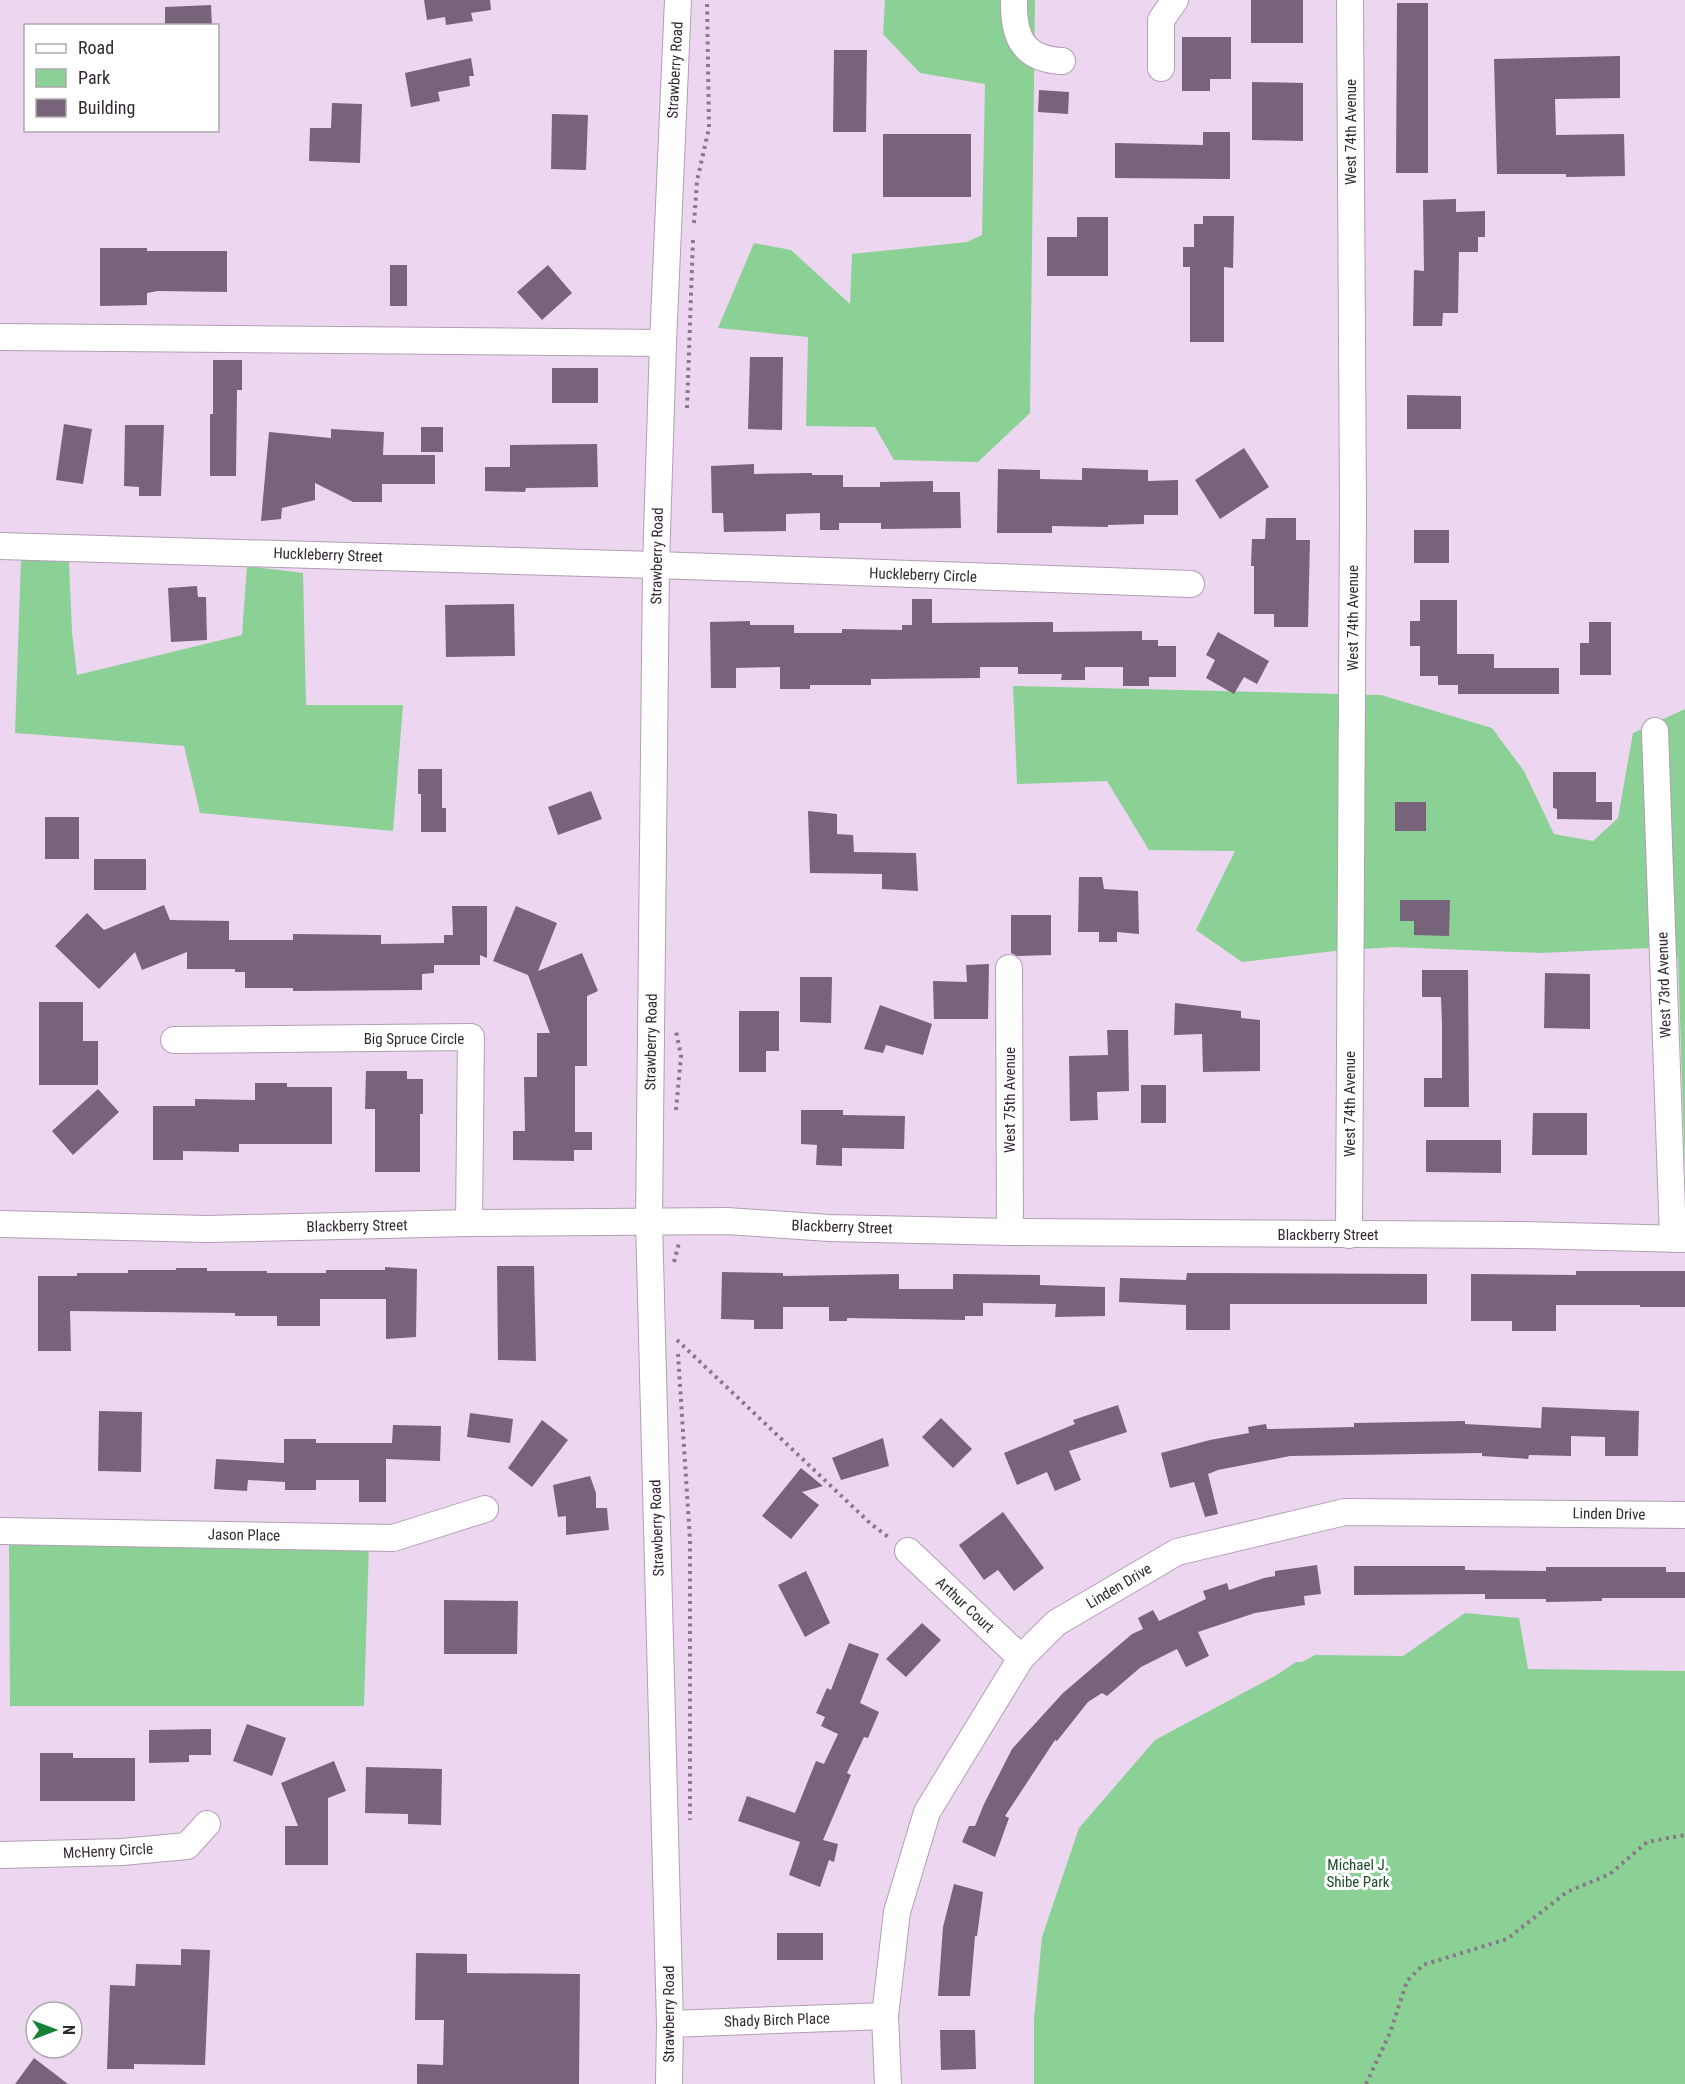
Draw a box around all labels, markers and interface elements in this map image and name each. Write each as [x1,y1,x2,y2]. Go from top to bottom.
street label: Strawberry Road [663,21,687,119]
legend [24,24,219,132]
text: Road [78,37,114,58]
text: Park [78,67,110,88]
street label: West 74th Avenue [1342,79,1360,185]
text: Building [78,97,135,118]
street label: Strawberry Road [647,507,667,605]
street label: Huckleberry Street [273,544,383,566]
street label: Huckleberry Circle [869,564,977,586]
street label: West 74th Avenue [1344,565,1362,671]
street label: West 73rd Avenue [1653,932,1675,1038]
street label: Strawberry Road [641,993,661,1091]
street label: Big Spruce Circle [364,1030,464,1048]
street label: West 75th Avenue [1001,1047,1019,1153]
street label: West 74th Avenue [1341,1051,1359,1157]
street label: Blackberry Street [306,1216,408,1236]
street label: Blackberry Street [791,1216,893,1238]
street label: Blackberry Street [1277,1226,1379,1244]
street label: Strawberry Road [646,1479,668,1577]
street label: Linden Drive [1572,1504,1646,1524]
street label: Jason Place [208,1525,280,1545]
street label: Linden Drive [1083,1559,1155,1613]
street label: Arthur Court [932,1573,998,1637]
street label: McHenry Circle [63,1840,153,1862]
park label: Michael J. Shibe Park [1326,1856,1390,1891]
street label: Strawberry Road [660,1966,678,2062]
north arrow [24,2000,84,2060]
street label: Shady Birch Place [724,2009,830,2031]
text: N [59,2025,78,2035]

